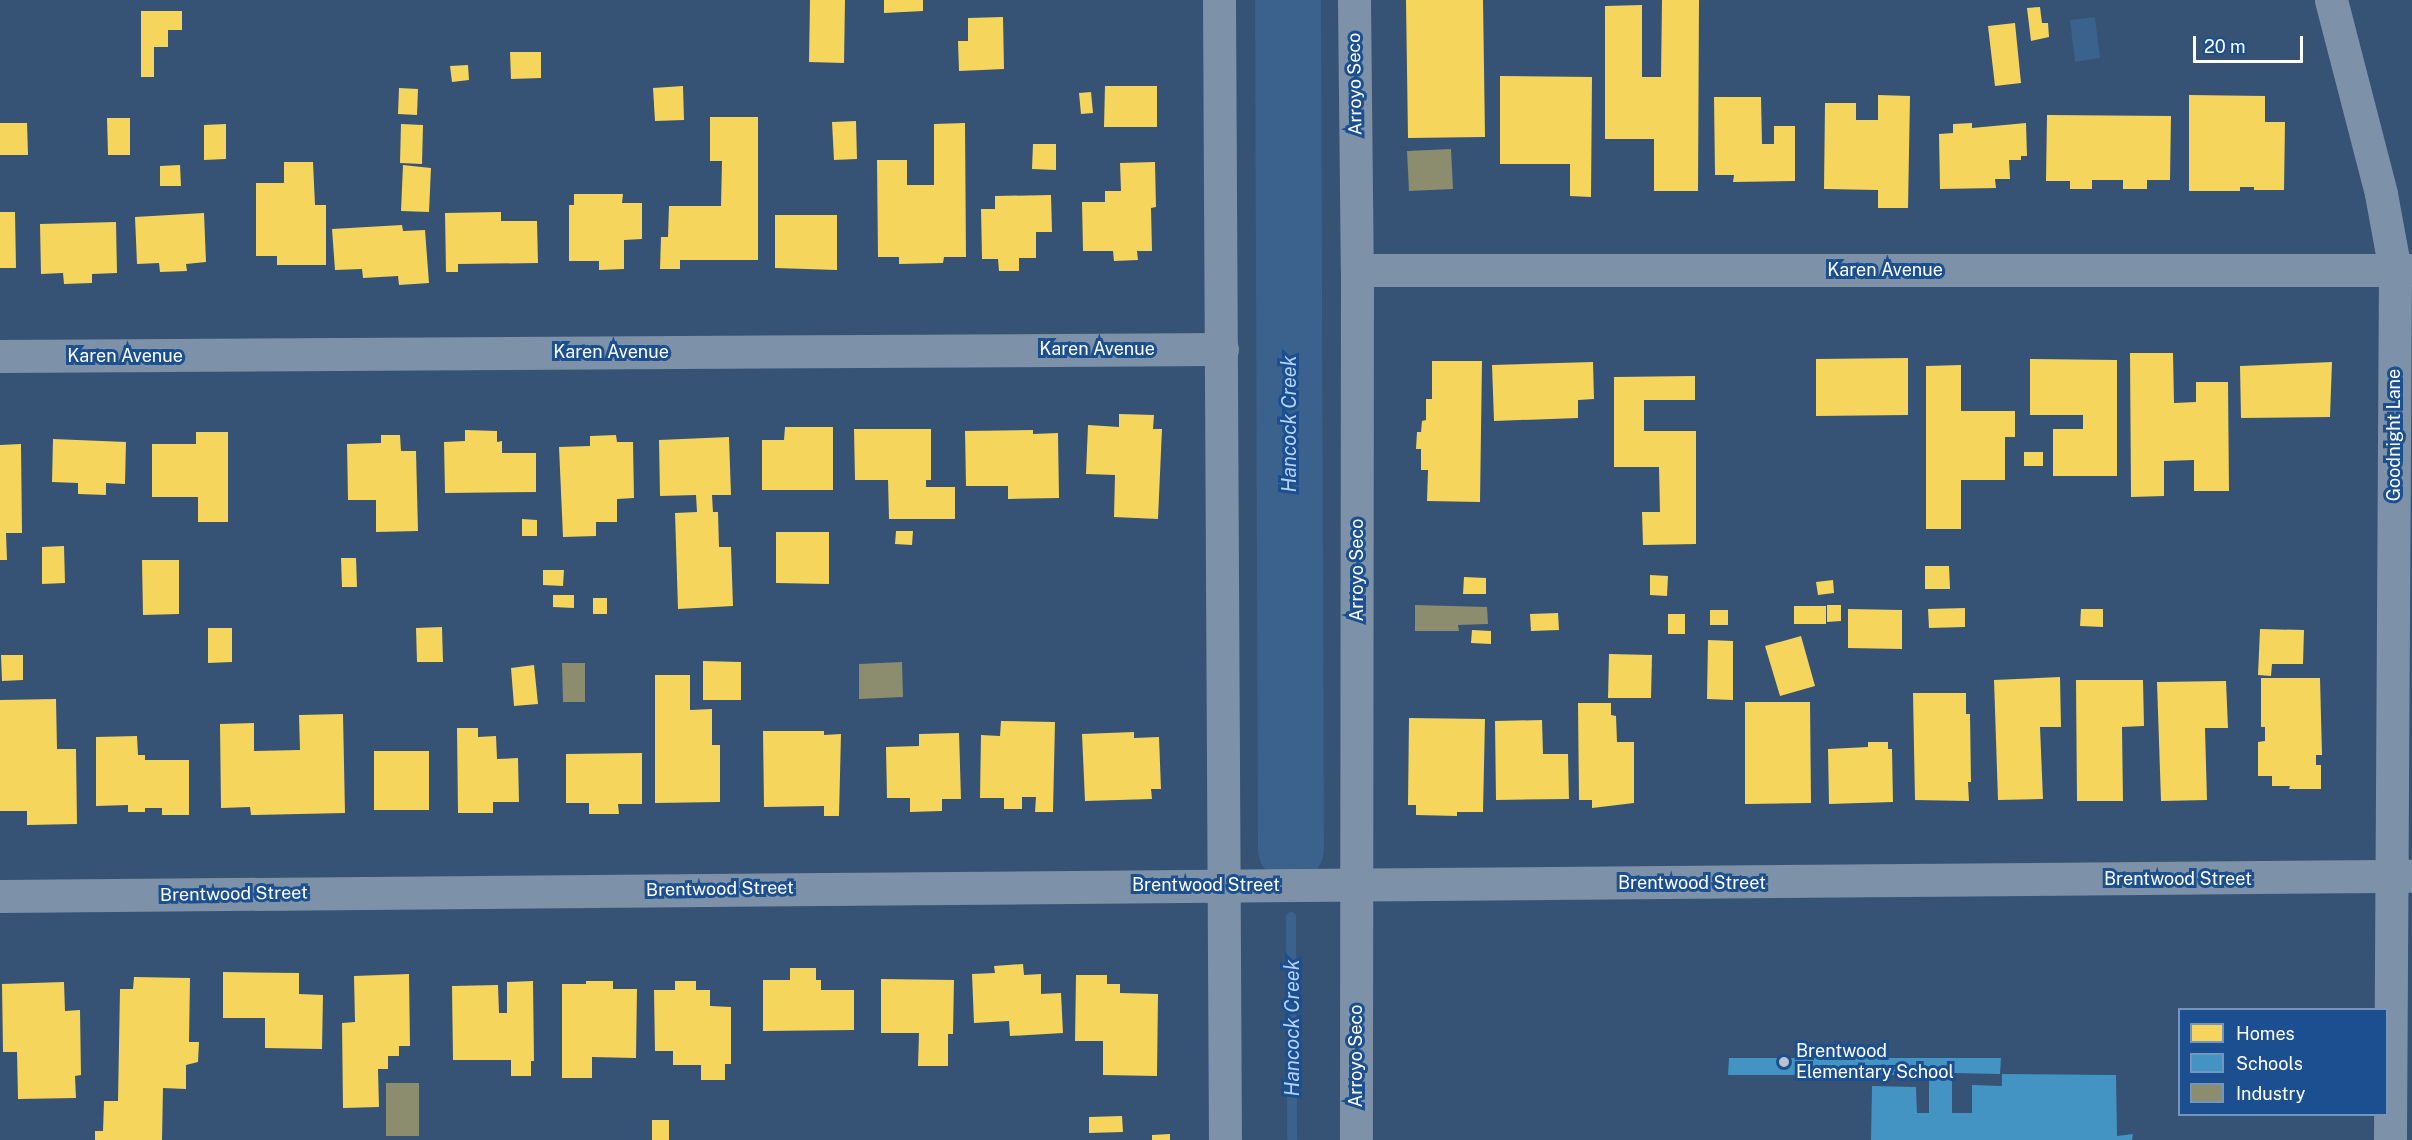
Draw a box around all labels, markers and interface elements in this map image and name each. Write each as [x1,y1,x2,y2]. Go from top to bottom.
scale bar [2196,24,2306,62]
street label: Arroyo Seco [1343,32,1367,136]
text: 20 m [2204,36,2246,57]
street label: Karen Avenue [1827,259,1943,281]
street label: Karen Avenue [1039,338,1155,360]
street label: Karen Avenue [553,341,669,363]
street label: Karen Avenue [67,345,183,367]
water label: Hancock Creek [1277,355,1301,493]
street label: Goodnight Lane [2383,369,2405,501]
street label: Arroyo Seco [1346,519,1368,621]
street label: Brentwood Street [2104,868,2252,890]
street label: Brentwood Street [1618,872,1766,894]
street label: Brentwood Street [1132,874,1280,896]
street label: Brentwood Street [646,877,794,901]
street label: Brentwood Street [160,882,308,906]
water label: Hancock Creek [1280,959,1304,1097]
street label: Arroyo Seco [1345,1005,1367,1107]
legend [2178,1008,2388,1116]
text: Homes [2236,1023,2295,1044]
place label: Brentwood Elementary School [1796,1041,1954,1084]
text: Schools [2236,1053,2303,1074]
marker: Brentwood Elementary School [1777,1055,1791,1069]
text: Industry [2236,1083,2305,1104]

